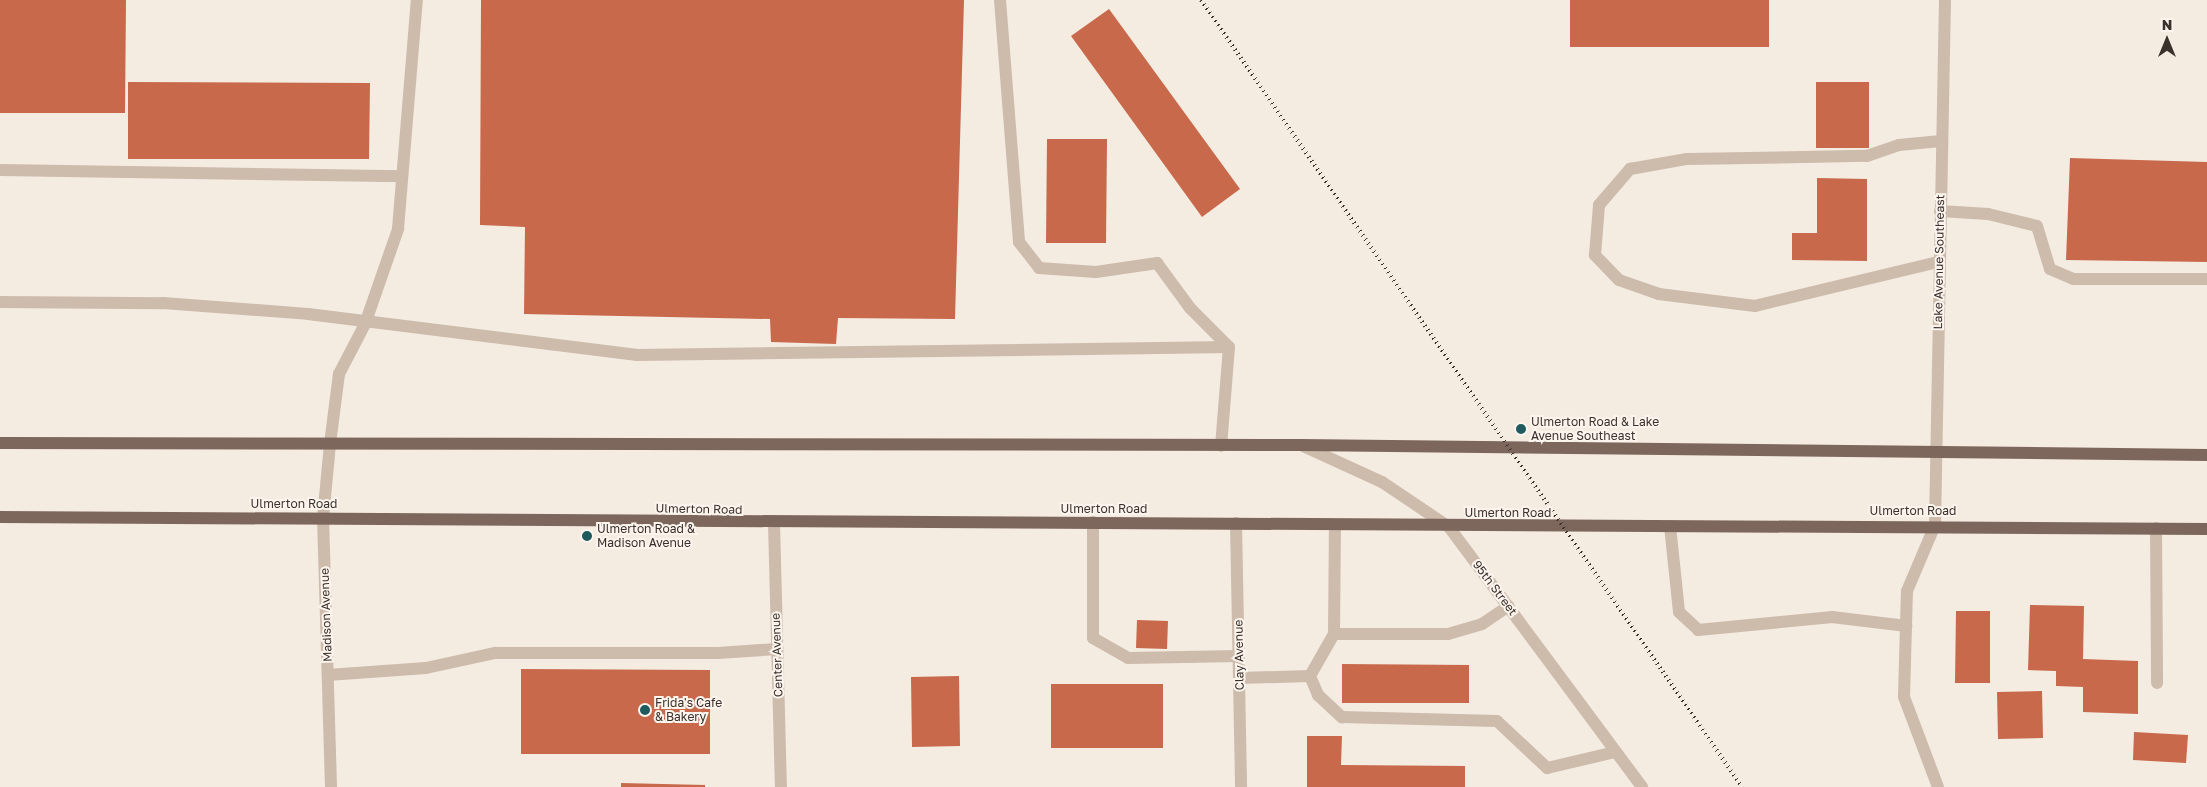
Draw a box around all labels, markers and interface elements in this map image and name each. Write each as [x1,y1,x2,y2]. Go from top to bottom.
north arrow [2142,15,2192,65]
text: N [2162,16,2172,33]
street label: Lake Avenue Southeast [1931,194,1947,330]
place label: Ulmerton Road & Lake Avenue Southeast [1531,415,1659,443]
marker: Ulmerton Road & Lake Avenue Southeast [1515,423,1527,435]
street label: Ulmerton Road [251,497,337,511]
street label: Ulmerton Road [655,501,743,517]
street label: Ulmerton Road [1061,502,1147,516]
street label: Ulmerton Road [1870,504,1956,518]
street label: Ulmerton Road [1465,506,1551,520]
place label: Ulmerton Road & Madison Avenue [597,522,695,550]
marker: Ulmerton Road & Madison Avenue [581,530,593,542]
street label: 95th Street [1470,558,1520,618]
street label: Madison Avenue [317,568,335,662]
street label: Center Avenue [768,613,786,697]
street label: Clay Avenue [1231,620,1247,690]
place label: Frida's Cafe & Bakery [655,696,722,724]
marker: Frida's Cafe & Bakery [639,704,651,716]

